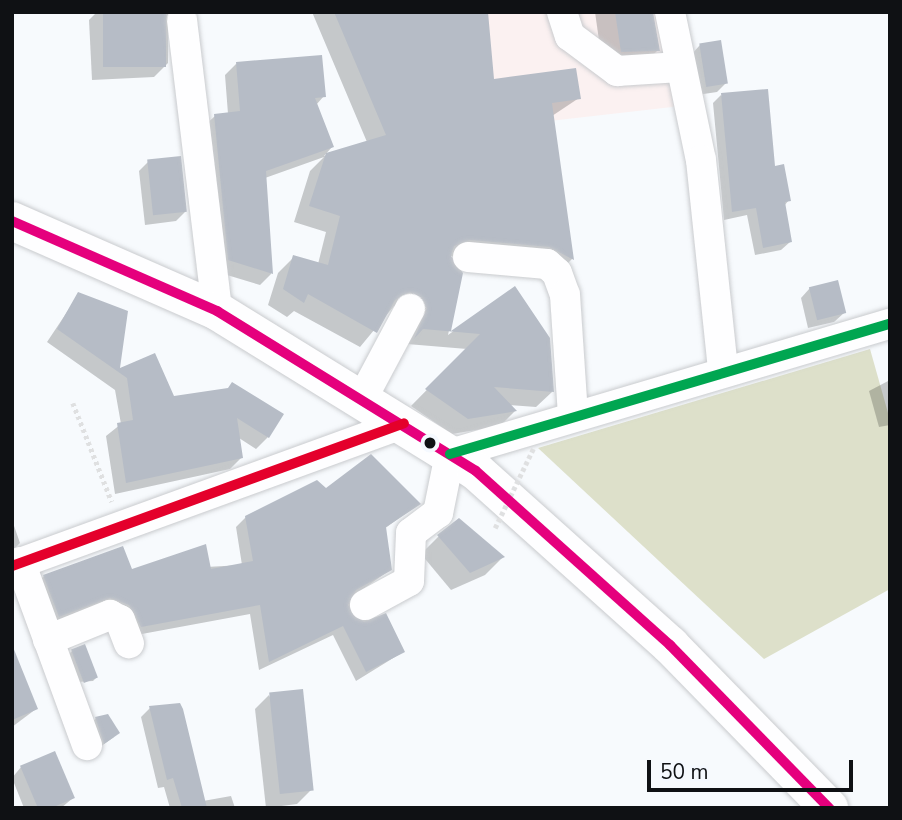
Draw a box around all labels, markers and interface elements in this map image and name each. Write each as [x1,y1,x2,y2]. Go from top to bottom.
unlabelled marker [423,436,437,450]
scale bar [650,746,856,790]
text: 50 m [660,758,709,786]

